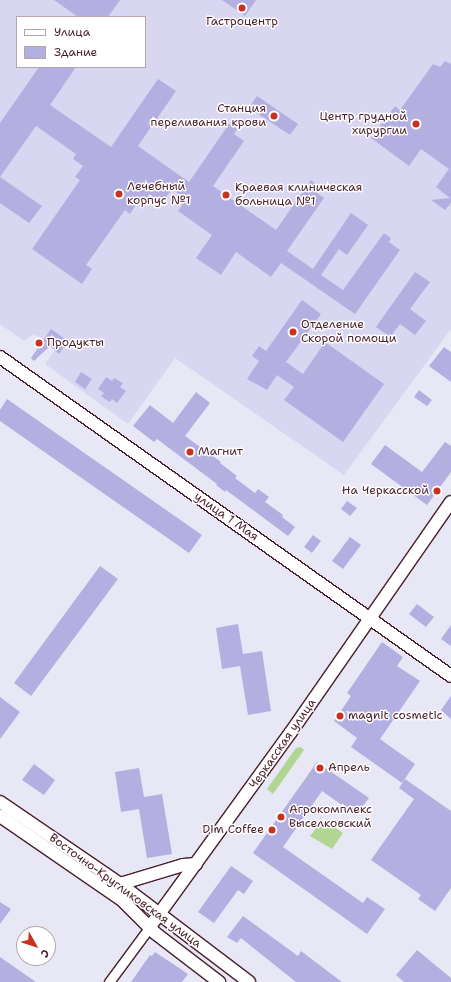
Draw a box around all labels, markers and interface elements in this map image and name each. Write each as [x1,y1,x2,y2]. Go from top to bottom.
marker: Гастроцентр [237,3,247,13]
place label: Гастроцентр [206,15,278,29]
legend [16,16,146,68]
text: Улица [54,24,90,40]
text: Здание [54,44,97,60]
place label: Станция переливания крови [151,102,266,130]
place label: Центр грудной хирургии [319,110,407,138]
marker: Станция переливания крови [269,111,279,121]
marker: Центр грудной хирургии [410,118,422,130]
place label: Лечебный корпус №1 [127,180,190,208]
place label: Краевая клиническая больница №1 [235,181,362,209]
marker: Лечебный корпус №1 [114,189,124,199]
marker: Краевая клиническая больница №1 [220,189,232,201]
place label: Отделение Скорой помощи [301,318,397,346]
marker: Отделение Скорой помощи [288,327,298,337]
place label: Продукты [47,336,104,350]
marker: Продукты [34,338,44,348]
place label: Магнит [198,445,243,459]
marker: Магнит [185,447,195,457]
place label: На Черкасской [342,484,429,498]
marker: На Черкасской [432,486,442,496]
street label: улица 1 Мая [191,490,261,544]
street label: Черкасская улица [247,696,319,792]
place label: magnit cosmetic [348,709,443,723]
marker: magnit cosmetic [335,711,345,721]
place label: Апрель [328,761,370,775]
marker: Апрель [315,763,325,773]
place label: Агрокомплекс Выселковский [289,803,372,831]
marker: Агрокомплекс Выселковский [276,812,286,822]
place label: Dim Coffee [202,823,264,837]
marker: Dim Coffee [267,825,277,835]
street label: Восточно-Кругликовская улица [46,831,204,951]
north arrow [16,926,56,966]
text: С [37,946,53,961]

